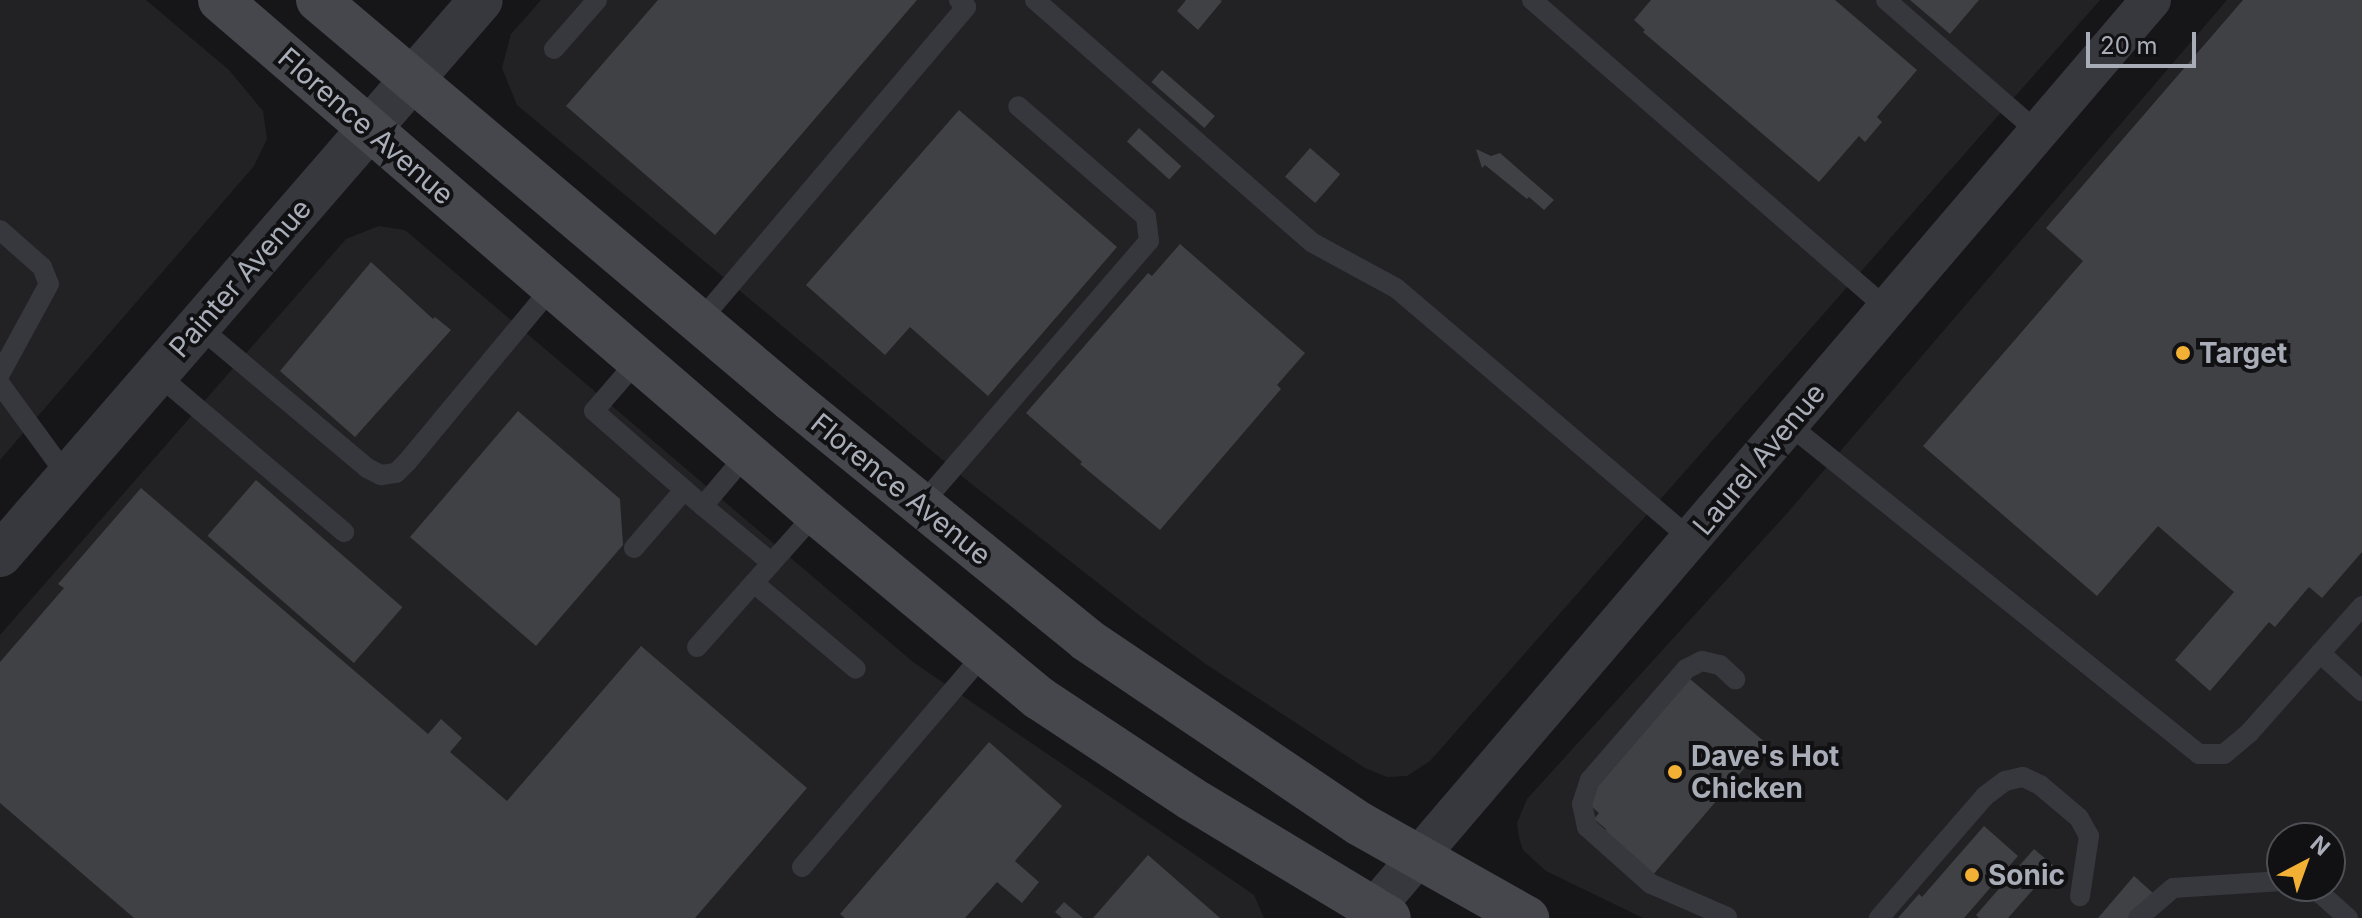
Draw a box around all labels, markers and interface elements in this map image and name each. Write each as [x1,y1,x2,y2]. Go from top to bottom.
scale bar [2090,16,2200,66]
text: 20 m [2100,31,2158,60]
street label: Florence Avenue [271,41,461,211]
street label: Painter Avenue [162,192,318,364]
place label: Target [2199,336,2287,370]
marker: Target [2174,344,2192,362]
street label: Laurel Avenue [1686,376,1832,542]
street label: Florence Avenue [804,406,998,572]
place label: Dave's Hot Chicken [1691,739,1839,805]
marker: Dave's Hot Chicken [1666,763,1684,781]
north arrow [2266,822,2346,902]
text: N [2306,830,2335,861]
place label: Sonic [1988,858,2065,892]
marker: Sonic [1963,866,1981,884]

